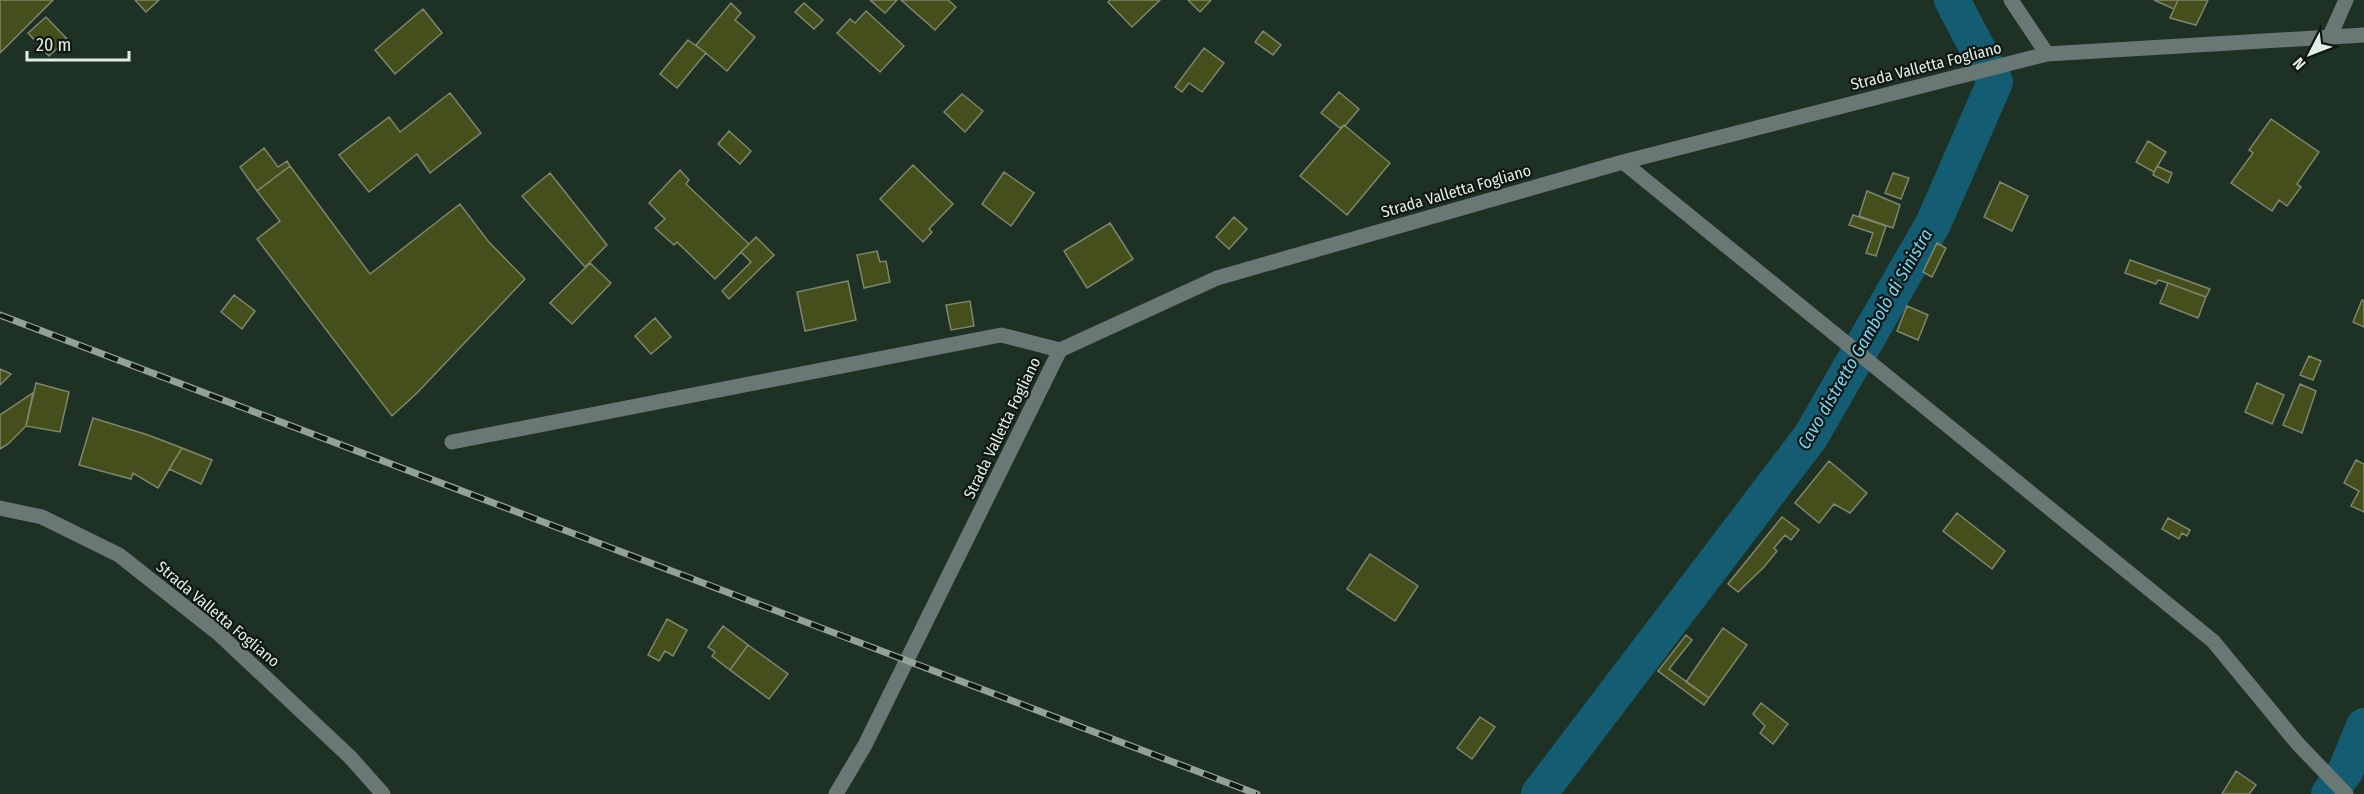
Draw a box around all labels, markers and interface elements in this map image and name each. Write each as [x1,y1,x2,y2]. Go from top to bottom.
scale bar [27,24,129,62]
north arrow [2280,24,2340,84]
text: 20 m [36,34,71,56]
street label: Strada Valletta Fogliano [1848,38,2004,94]
text: N [2289,54,2309,74]
street label: Strada Valletta Fogliano [1379,161,1533,221]
water label: Cavo distretto Gambolò di Sinistra [1793,225,1937,453]
street label: Strada Valletta Fogliano [959,354,1045,502]
street label: Strada Valletta Fogliano [153,557,283,671]

